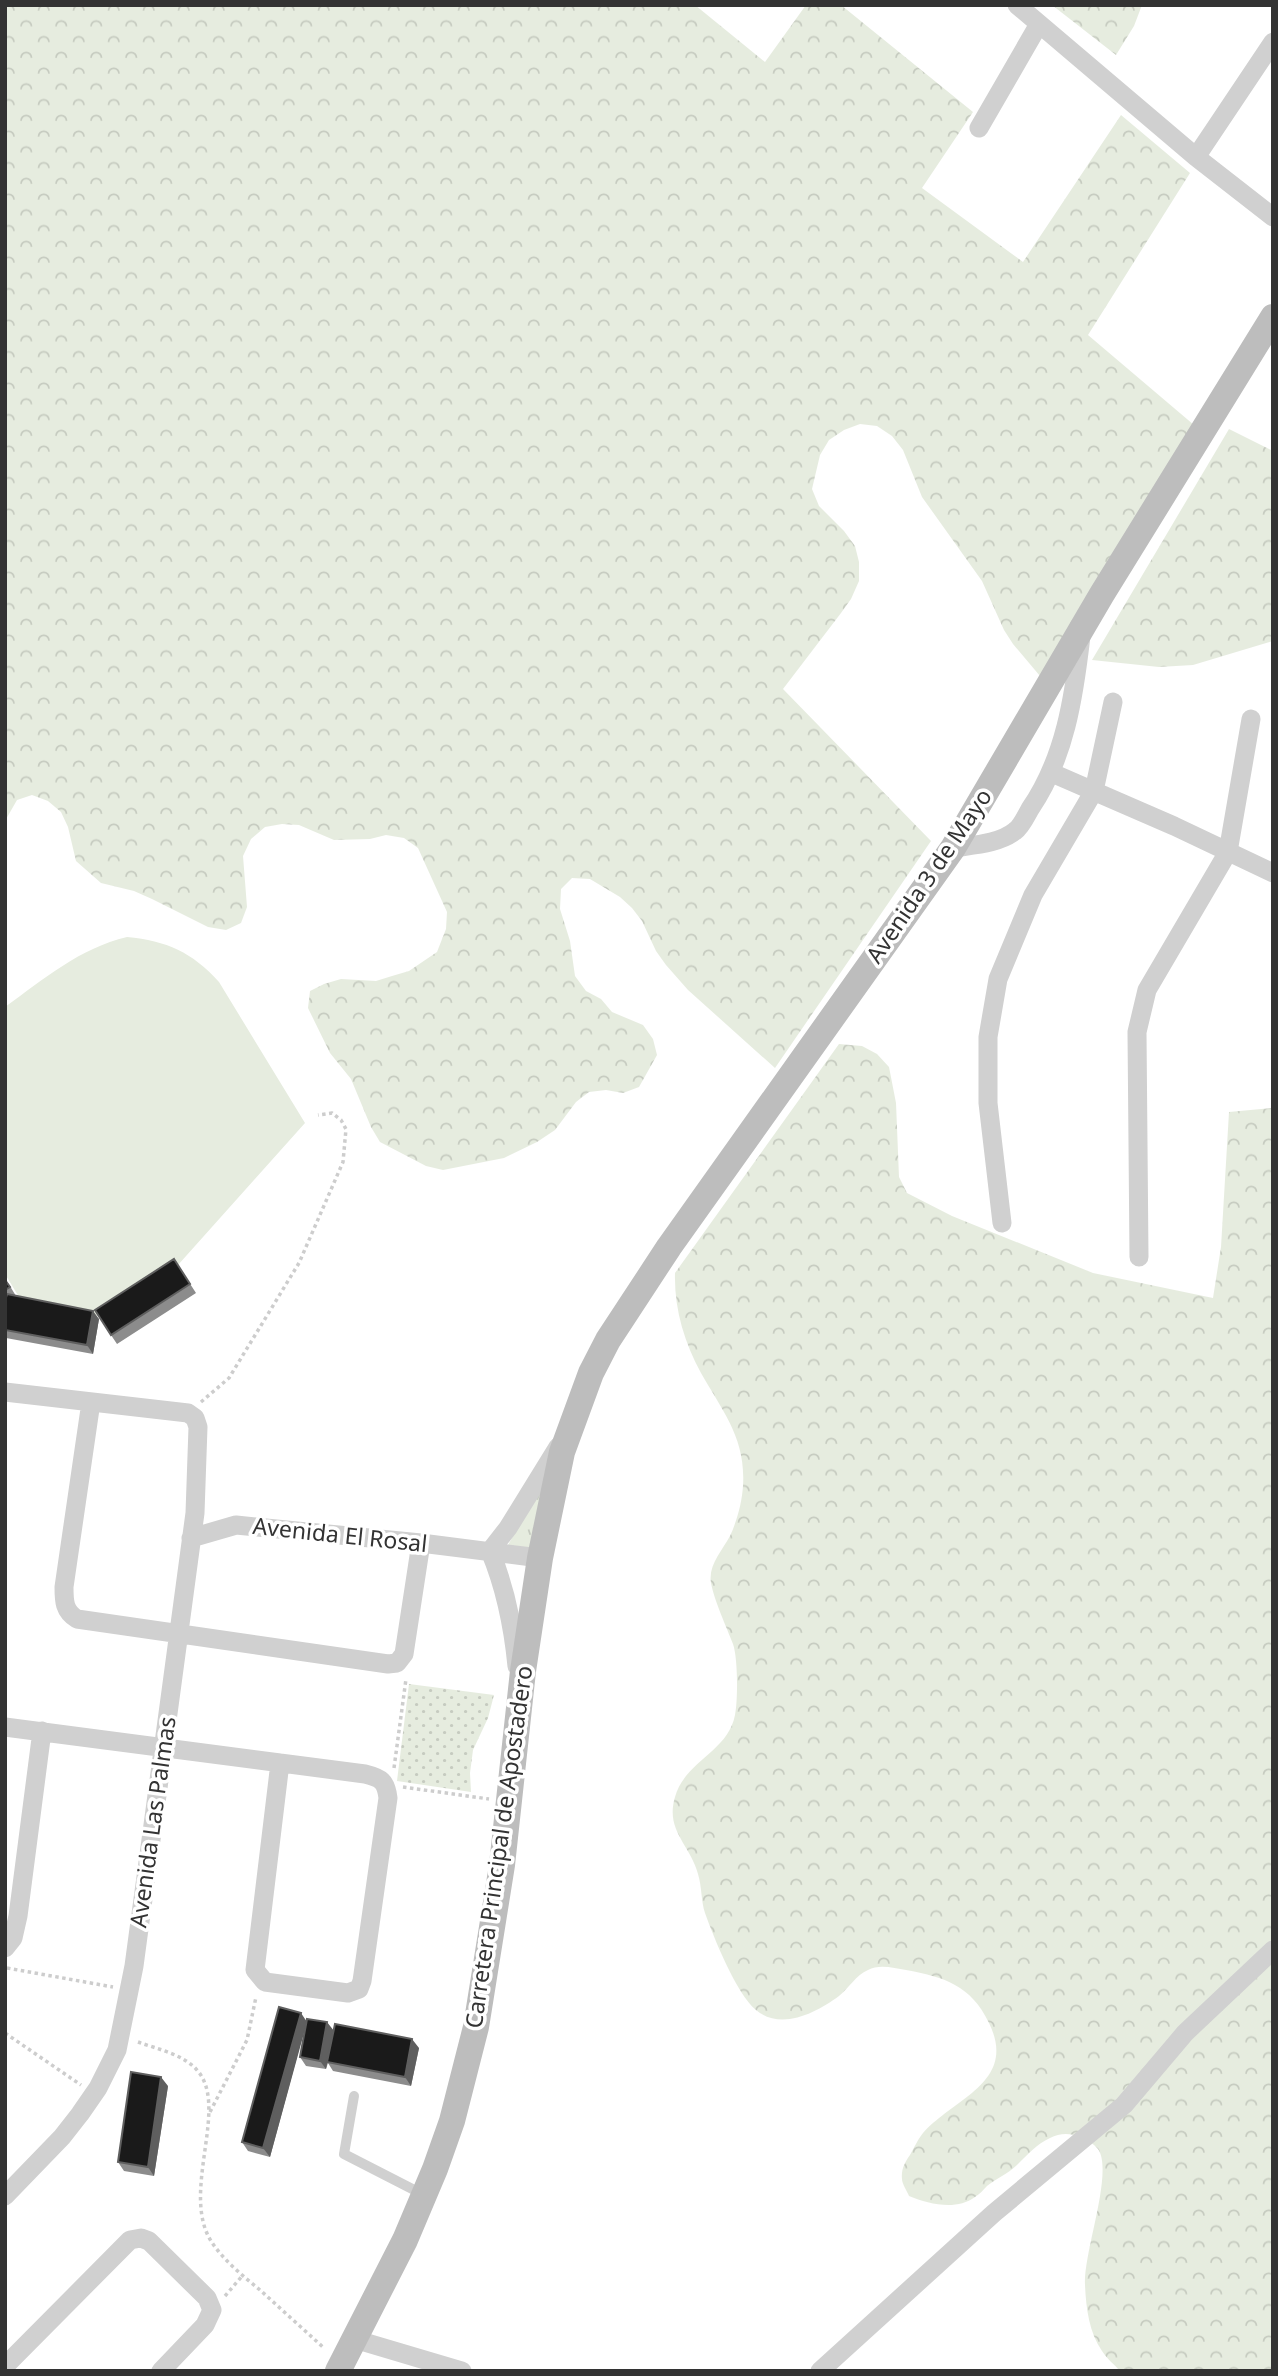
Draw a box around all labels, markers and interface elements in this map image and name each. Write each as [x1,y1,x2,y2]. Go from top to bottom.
street label: Avenida 3 de Mayo [858,782,999,969]
street label: Avenida El Rosal [251,1509,429,1559]
street label: Carretera Principal de Apostadero [457,1664,539,2030]
street label: Avenida Las Palmas [121,1714,183,1929]

